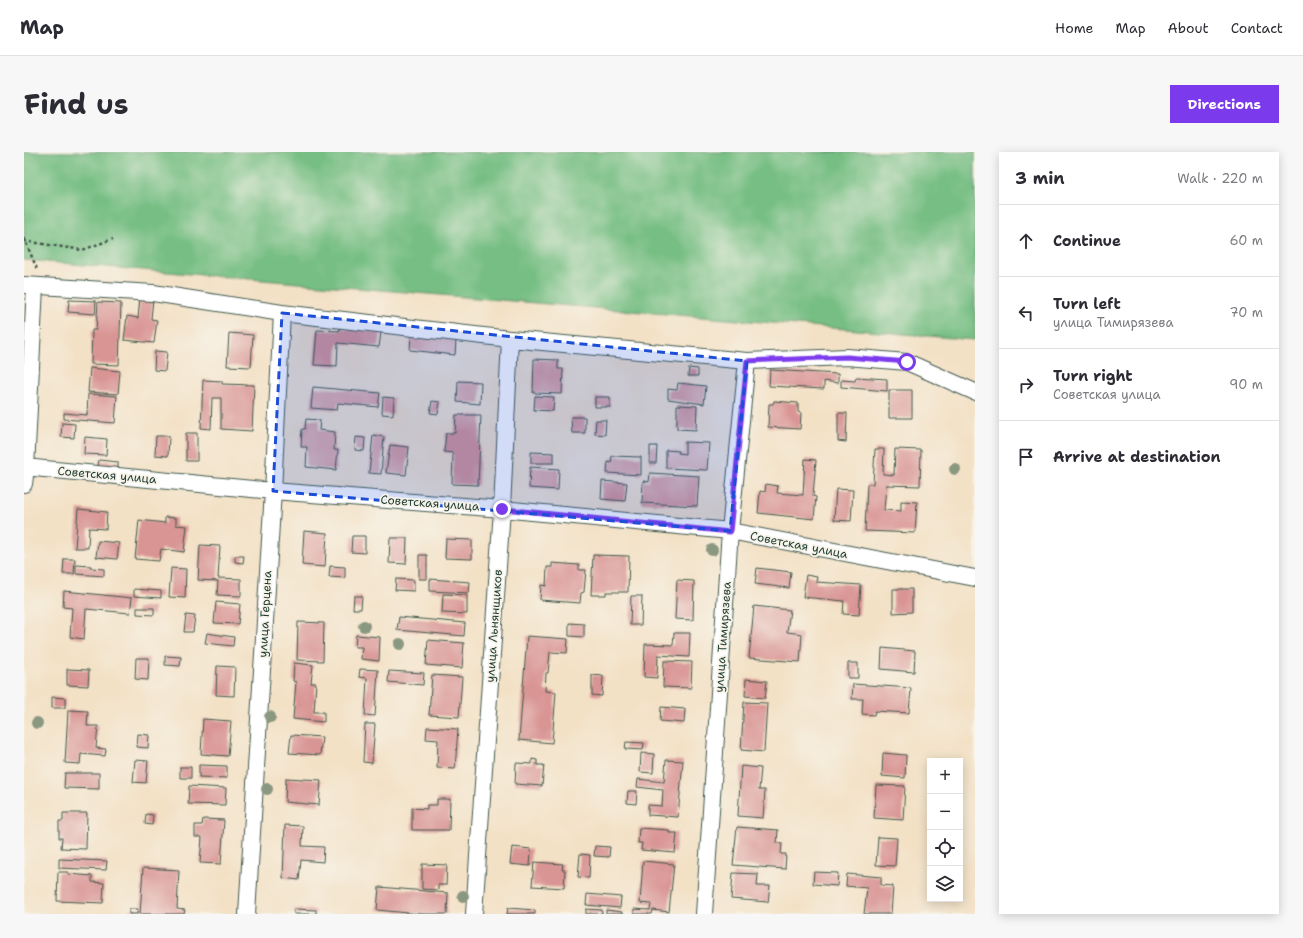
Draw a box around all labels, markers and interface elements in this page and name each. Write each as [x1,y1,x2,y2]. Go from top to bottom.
text: Map [20,15,64,40]
text: Home [1055,19,1094,37]
text: Map [1116,19,1146,37]
text: About [1168,19,1209,37]
text: Contact [1231,19,1283,37]
text: Find us [24,85,129,123]
button: Directions [1170,85,1279,123]
text: 3 min [1015,167,1065,189]
text: Walk · 220 m [1177,170,1263,187]
icon: ahead [1015,230,1037,252]
text: Continue [1053,231,1121,251]
text: 60 m [1230,232,1263,249]
text: Turn left [1053,294,1121,314]
icon: left [1015,302,1037,324]
text: 70 m [1229,304,1263,321]
text: улица Тимирязева [1053,314,1174,331]
route start [898,353,916,371]
text: Turn right [1053,366,1133,386]
icon: right [1015,374,1037,396]
text: 90 m [1229,376,1263,393]
text: Советская улица [1053,386,1161,403]
icon: arrive [1015,446,1037,468]
text: Arrive at destination [1053,447,1221,467]
street label: Советская улица [57,463,158,487]
street label: Советская улица [380,492,481,514]
route end [493,500,511,518]
street label: Советская улица [749,528,850,562]
street label: улица Льнянщиков [482,569,506,683]
street label: улица Герцена [255,570,275,658]
street label: улица Тимирязева [711,580,735,693]
map controls [927,758,963,902]
button: + [927,758,963,794]
button: − [927,794,963,830]
button: locate [927,830,963,866]
button: layers [927,866,963,902]

